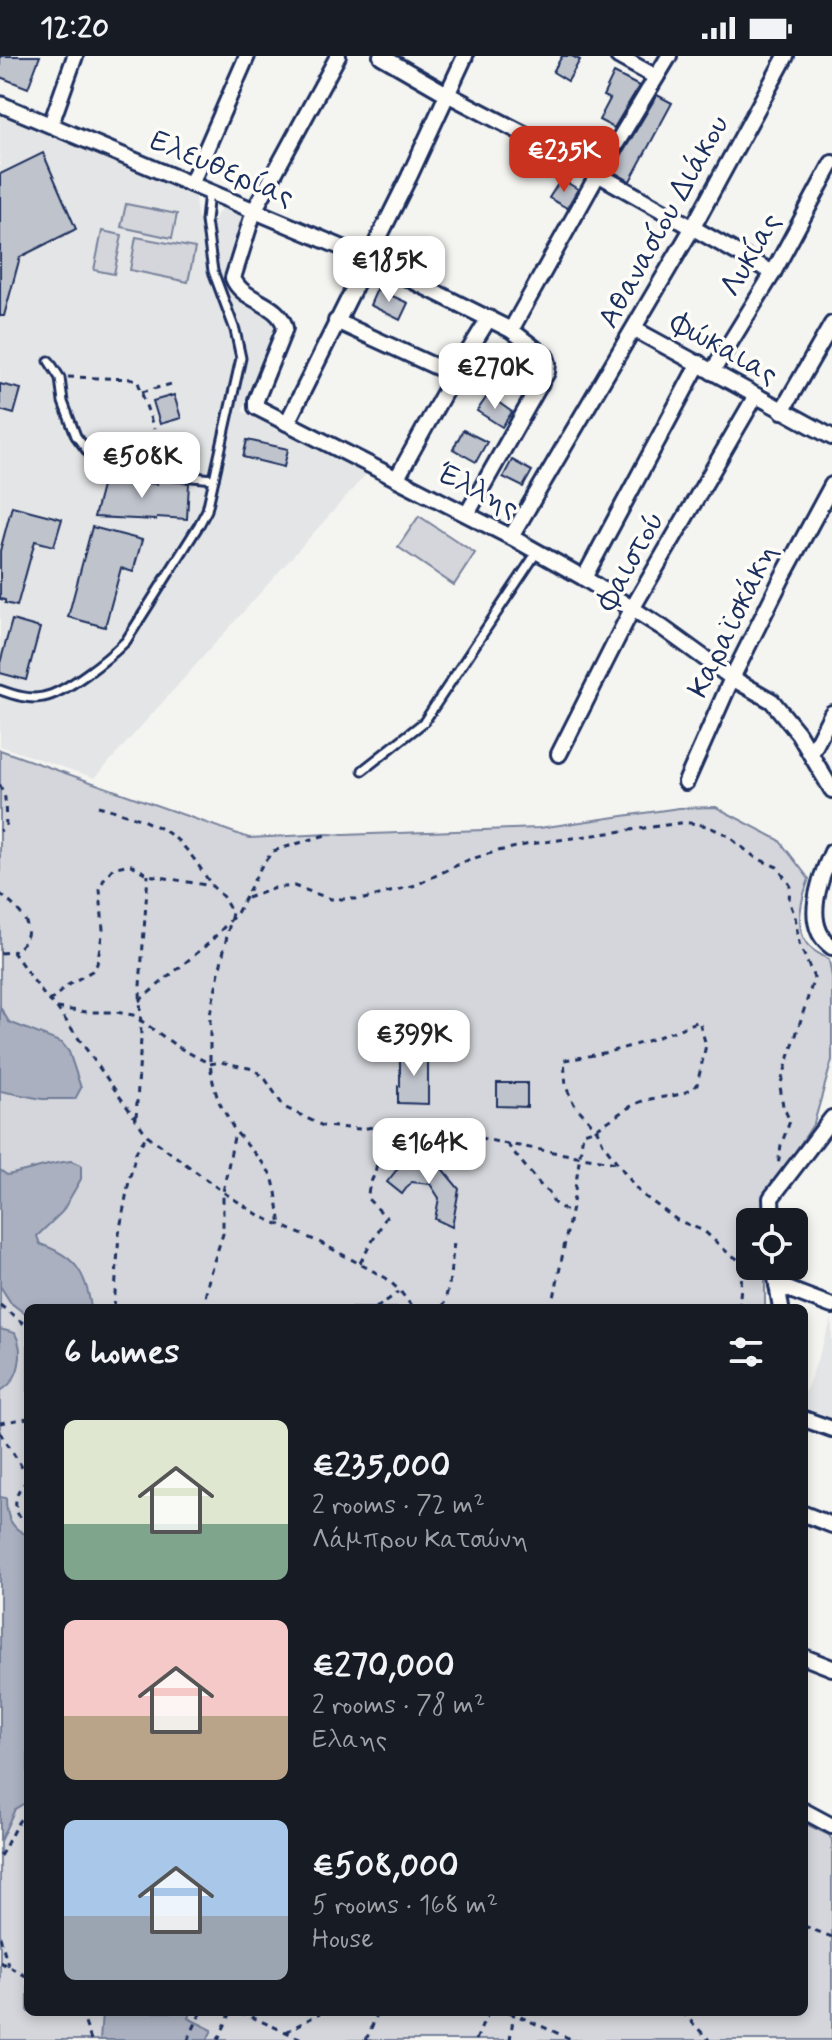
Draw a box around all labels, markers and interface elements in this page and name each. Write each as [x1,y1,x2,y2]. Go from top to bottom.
text: 12:20 [40,9,109,48]
street label: Αθανασίου Διάκου [589,109,739,335]
street label: Ελευθερίας [144,121,300,217]
pin: €235K [508,126,620,194]
text: €235K [527,135,601,169]
street label: Λυκίας [711,206,791,304]
pin: €185K [333,236,445,304]
text: €185K [351,245,427,279]
street label: Φώκαιας [662,303,785,394]
pin: €270K [439,343,551,411]
text: €270K [457,352,533,386]
pin: €508K [86,432,198,500]
text: €508K [102,441,182,475]
street label: Έλλης [431,454,525,528]
street label: Φαιστού [587,504,674,618]
street label: Καραϊσκάκη [679,538,787,704]
pin: €399K [358,1010,470,1078]
text: €399K [376,1019,452,1053]
pin: €164K [373,1118,485,1186]
text: €164K [391,1127,467,1161]
map controls [736,1208,808,1280]
button: locate [736,1208,808,1280]
text: 6 homes [64,1330,179,1375]
icon: filters [724,1330,768,1374]
text: €235,000 [312,1444,451,1489]
icon: home [128,1452,224,1548]
text: 2 rooms · 72 m² [312,1489,485,1523]
text: Λάμπρου Κατσώνη [312,1523,528,1557]
text: €270,000 [312,1644,455,1689]
icon: home [128,1652,224,1748]
text: 2 rooms · 78 m² [312,1689,485,1723]
text: Ελαης [312,1723,387,1757]
text: €508,000 [312,1844,459,1889]
icon: home [128,1852,224,1948]
text: 5 rooms · 168 m² [312,1889,498,1923]
text: House [312,1923,373,1957]

